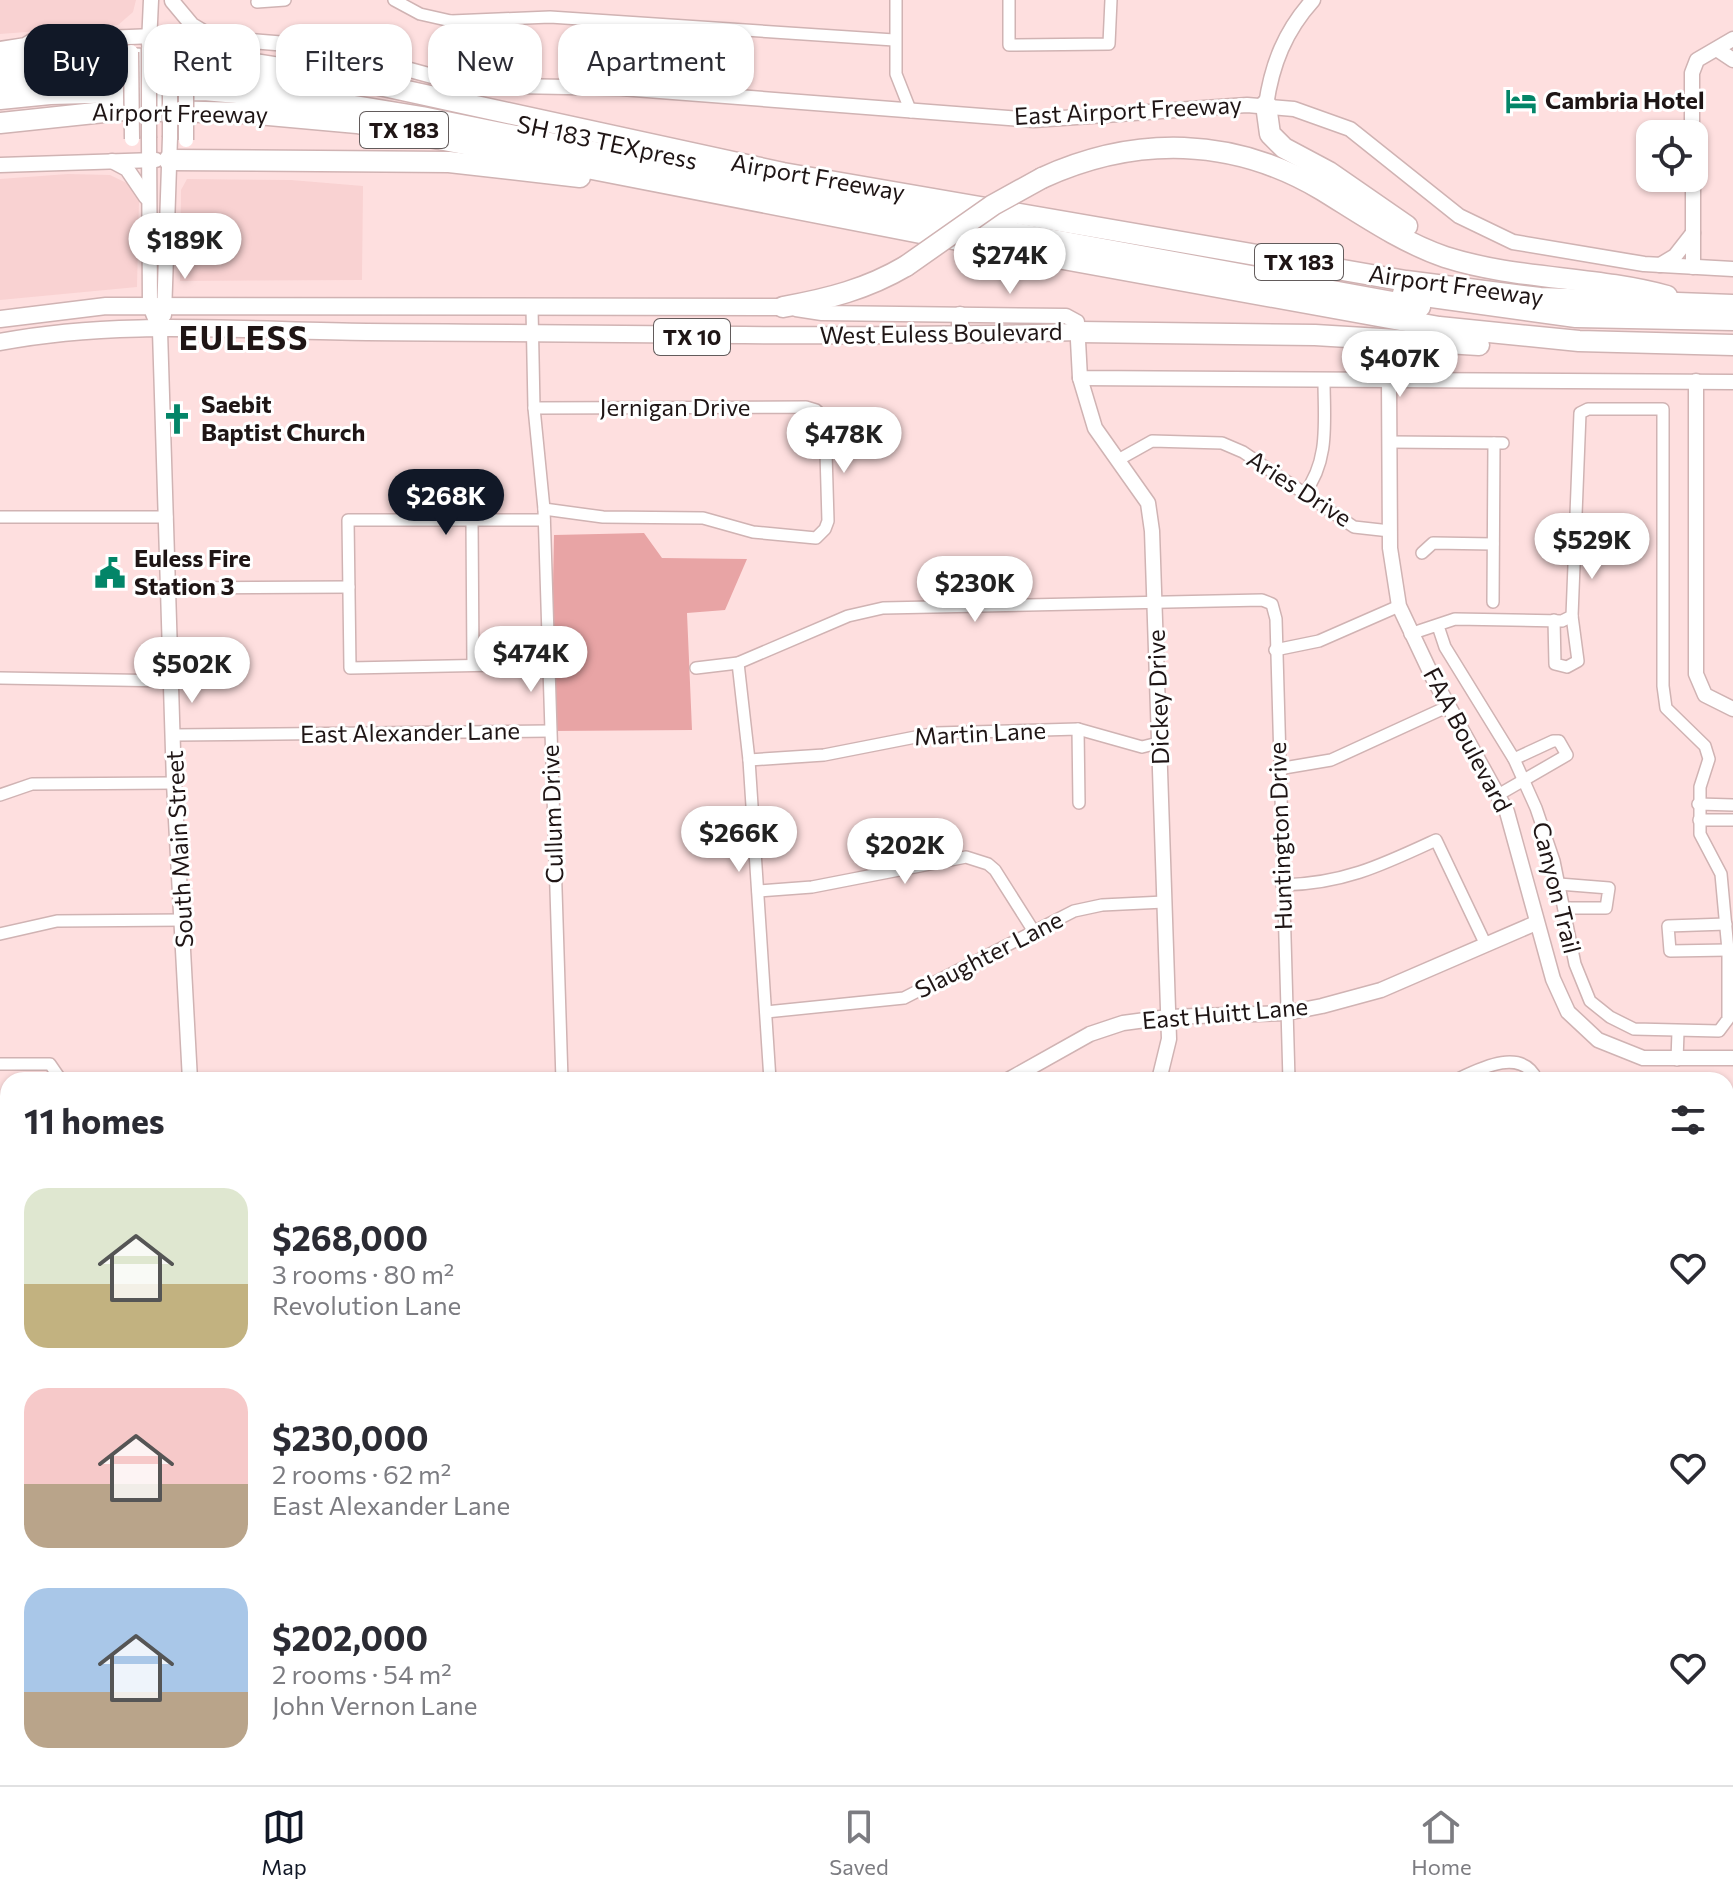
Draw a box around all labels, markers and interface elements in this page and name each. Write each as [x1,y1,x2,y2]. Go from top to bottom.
chip: Buy [24,24,128,96]
chip: Rent [144,24,260,96]
chip: Filters [276,24,412,96]
chip: New [428,24,542,96]
chip: Apartment [558,24,754,96]
hotel icon: Cambria Hotel [1504,84,1538,118]
place label: Cambria Hotel [1545,85,1705,114]
street label: East Airport Freeway [1013,89,1243,130]
street label: Airport Freeway [92,96,268,129]
street label: SH 183 TEXpress [515,108,700,175]
road number: TX 183 [360,112,448,148]
map controls [1636,120,1708,192]
button: locate [1636,120,1708,192]
street label: Airport Freeway [729,147,908,206]
pin: $189K [129,213,241,281]
text: $189K [147,223,224,254]
pin: $274K [954,228,1066,296]
text: $274K [972,238,1048,269]
road number: TX 183 [1255,244,1343,280]
street label: Airport Freeway [1367,258,1545,311]
street label: West Euless Boulevard [819,316,1063,349]
district label: EULESS [179,317,309,357]
road number: TX 10 [654,319,730,355]
pin: $407K [1344,331,1456,399]
text: $407K [1360,341,1440,372]
place label: Saebit Baptist Church [201,389,365,446]
street label: Jernigan Drive [600,392,750,421]
church icon: Saebit Baptist Church [160,402,194,436]
pin: $478K [788,407,900,475]
text: $478K [805,417,883,448]
street label: Aries Drive [1242,443,1357,532]
pin: $268K [390,469,502,537]
text: $268K [406,479,486,510]
pin: $529K [1536,513,1648,581]
text: $529K [1553,523,1631,554]
place label: Euless Fire Station 3 [134,543,251,600]
public building icon: Euless Fire Station 3 [93,556,127,590]
pin: $230K [919,556,1031,624]
text: $230K [935,566,1015,597]
pin: $474K [475,626,587,694]
street label: Dickey Drive [1141,629,1174,765]
text: $474K [492,636,570,667]
pin: $502K [136,637,248,705]
text: $502K [152,647,232,678]
street label: FAA Boulevard [1418,662,1519,817]
street label: East Alexander Lane [300,715,520,748]
street label: Martin Lane [913,715,1047,750]
street label: Huntington Drive [1262,741,1297,931]
street label: Cullum Drive [535,744,568,884]
street label: South Main Street [159,749,198,949]
pin: $266K [683,806,795,874]
text: $266K [699,816,779,847]
pin: $202K [849,818,961,886]
street label: Canyon Trail [1527,819,1588,956]
text: $202K [865,828,945,859]
street label: Slaughter Lane [910,904,1067,1003]
street label: East Huitt Lane [1141,991,1309,1034]
icon: filters [1666,1098,1710,1142]
text: 11 homes [24,1099,165,1141]
text: $268,000 [272,1216,428,1258]
icon: home [88,1220,184,1316]
icon: heart [1666,1246,1710,1290]
text: 3 rooms · 80 m² [272,1258,454,1289]
text: Revolution Lane [272,1289,461,1320]
text: $230,000 [272,1416,429,1458]
icon: home [88,1420,184,1516]
icon: heart [1666,1446,1710,1490]
text: 2 rooms · 62 m² [272,1458,451,1489]
text: East Alexander Lane [272,1489,510,1520]
text: $202,000 [272,1616,428,1658]
icon: home [88,1620,184,1716]
icon: heart [1666,1646,1710,1690]
text: 2 rooms · 54 m² [272,1658,452,1689]
text: John Vernon Lane [272,1689,477,1720]
tab: Map [261,1805,307,1880]
tab: Saved [829,1805,889,1880]
tab: Home [1411,1805,1472,1880]

